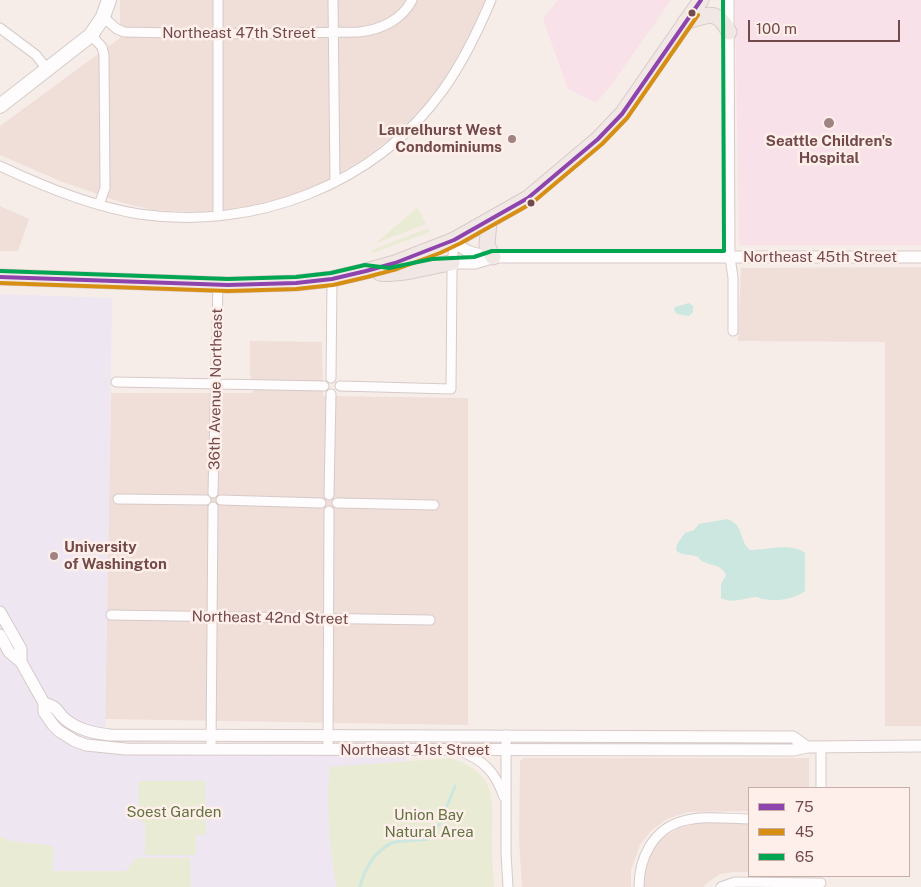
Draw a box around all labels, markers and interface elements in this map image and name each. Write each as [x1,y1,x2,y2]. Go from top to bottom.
unlabelled marker [687,8,697,18]
scale bar [751,10,904,42]
text: 100 m [756,20,797,37]
street label: Northeast 47th Street [162,24,316,42]
marker: Seattle Children's Hospital [822,116,836,130]
place label: Laurelhurst West Condominiums [378,121,502,156]
place label: Seattle Children's Hospital [766,132,892,167]
marker: Laurelhurst West Condominiums [506,133,518,145]
unlabelled marker [526,198,536,208]
street label: Northeast 45th Street [743,248,897,266]
street label: 36th Avenue Northeast [206,308,226,470]
place label: University of Washington [64,538,167,573]
marker: University of Washington [48,550,60,562]
street label: Northeast 42nd Street [191,608,349,628]
street label: Northeast 41st Street [340,741,490,759]
legend [748,787,911,877]
text: 75 [795,798,814,815]
park label: Soest Garden [126,803,222,821]
park label: Union Bay Natural Area [385,806,473,841]
text: 45 [795,823,814,840]
text: 65 [795,848,814,865]

